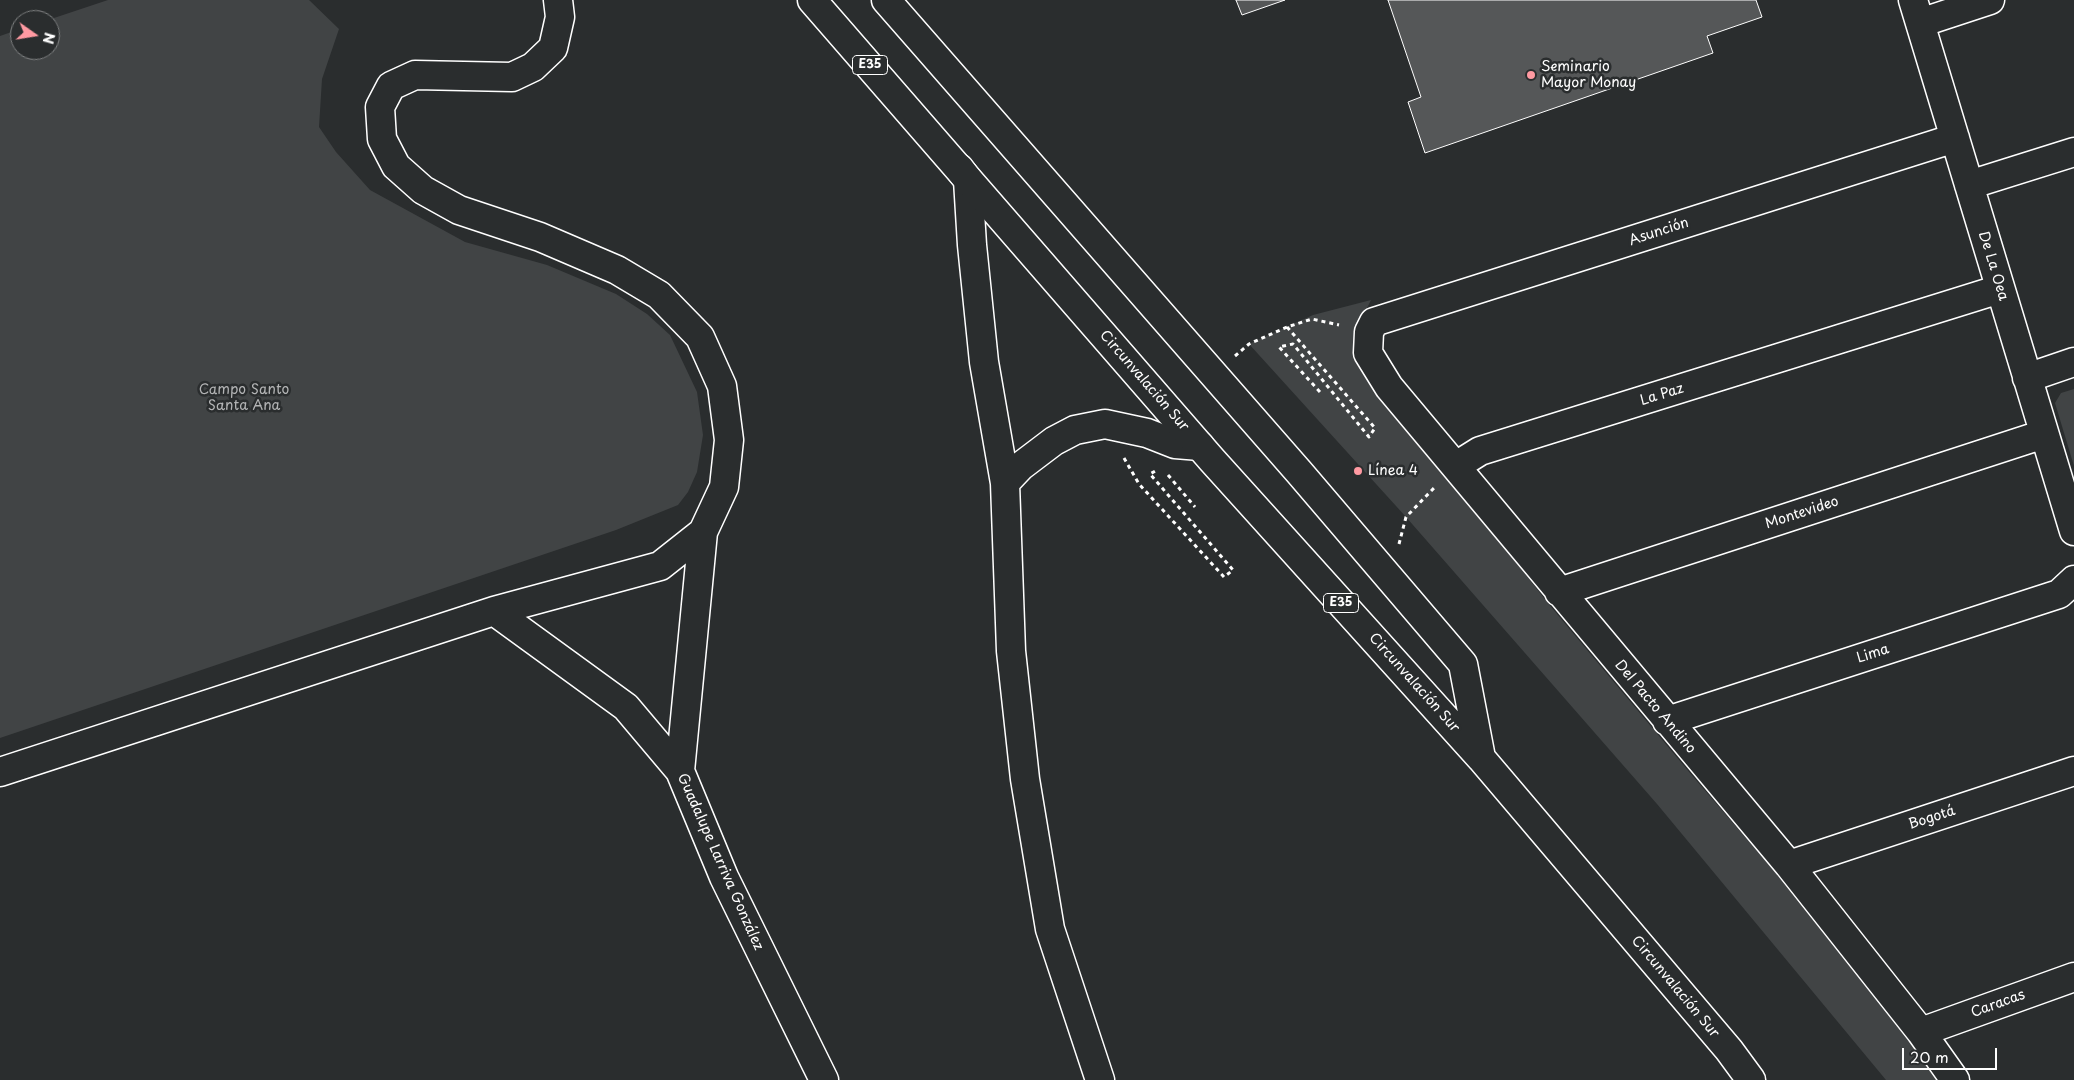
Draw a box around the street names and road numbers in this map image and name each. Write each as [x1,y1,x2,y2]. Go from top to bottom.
road number: E35 [852,56,888,74]
street label: Asunción [1627,214,1691,250]
street label: De La Oea [1974,229,2012,303]
street label: Circunvalación Sur [1096,327,1192,435]
street label: La Paz [1638,380,1686,410]
street label: Montevideo [1763,493,1841,533]
road number: E35 [1324,594,1358,612]
street label: Circunvalación Sur [1365,630,1463,736]
street label: Lima [1855,641,1891,667]
street label: Del Pacto Andino [1611,657,1699,757]
street label: Guadalupe Larriva González [673,771,767,953]
street label: Bogotá [1907,803,1957,833]
street label: Circunvalación Sur [1628,933,1722,1041]
street label: Caracas [1969,986,2027,1022]

